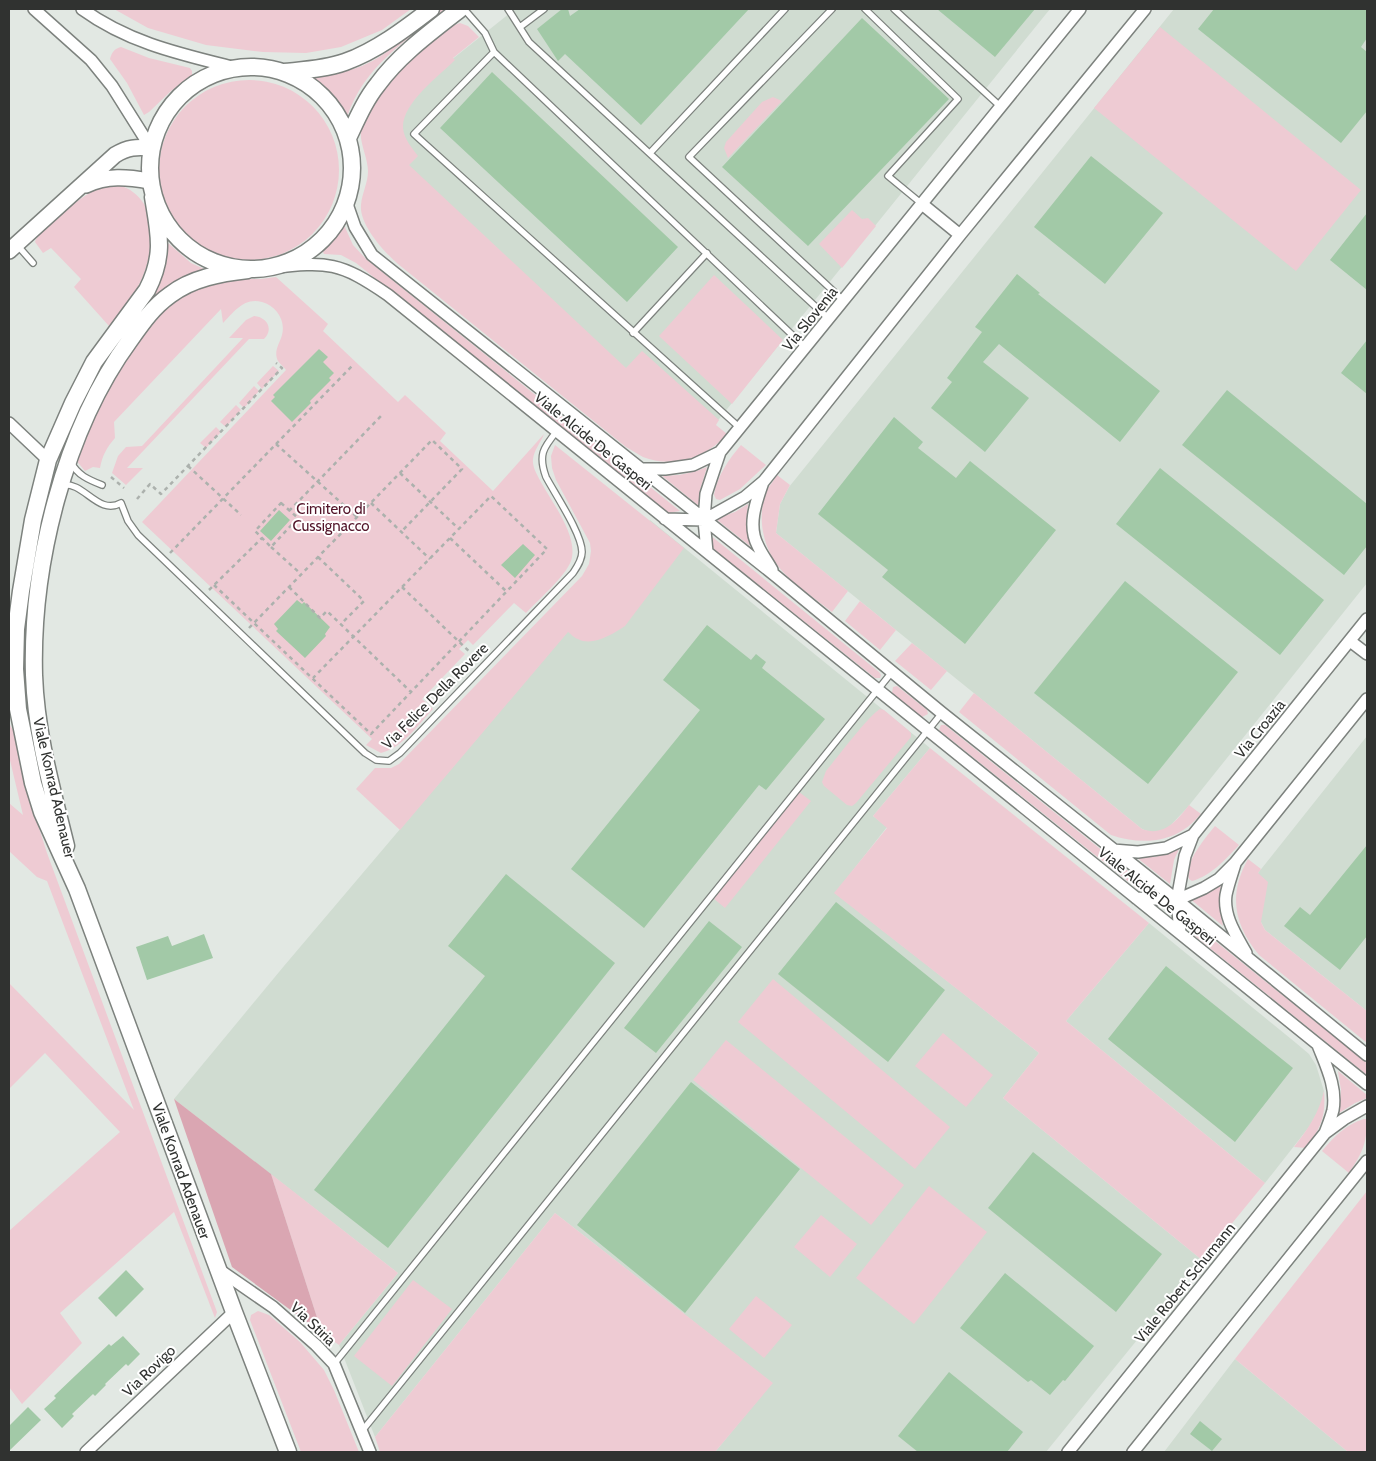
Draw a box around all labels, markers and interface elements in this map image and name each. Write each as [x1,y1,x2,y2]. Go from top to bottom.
street label: Via Slovenia [779,283,842,355]
street label: Viale Alcide De Gasperi [531,388,655,494]
park label: Cimitero di Cussignacco [292,500,370,535]
street label: Via Felice Della Rovere [378,639,492,753]
street label: Via Croazia [1231,695,1290,762]
street label: Viale Konrad Adenauer [29,716,79,860]
street label: Viale Alcide De Gasperi [1095,843,1219,949]
street label: Viale Konrad Adenauer [148,1100,214,1242]
street label: Viale Robert Schumann [1131,1219,1239,1347]
street label: Via Stiria [287,1299,340,1350]
street label: Via Rovigo [119,1341,179,1401]

